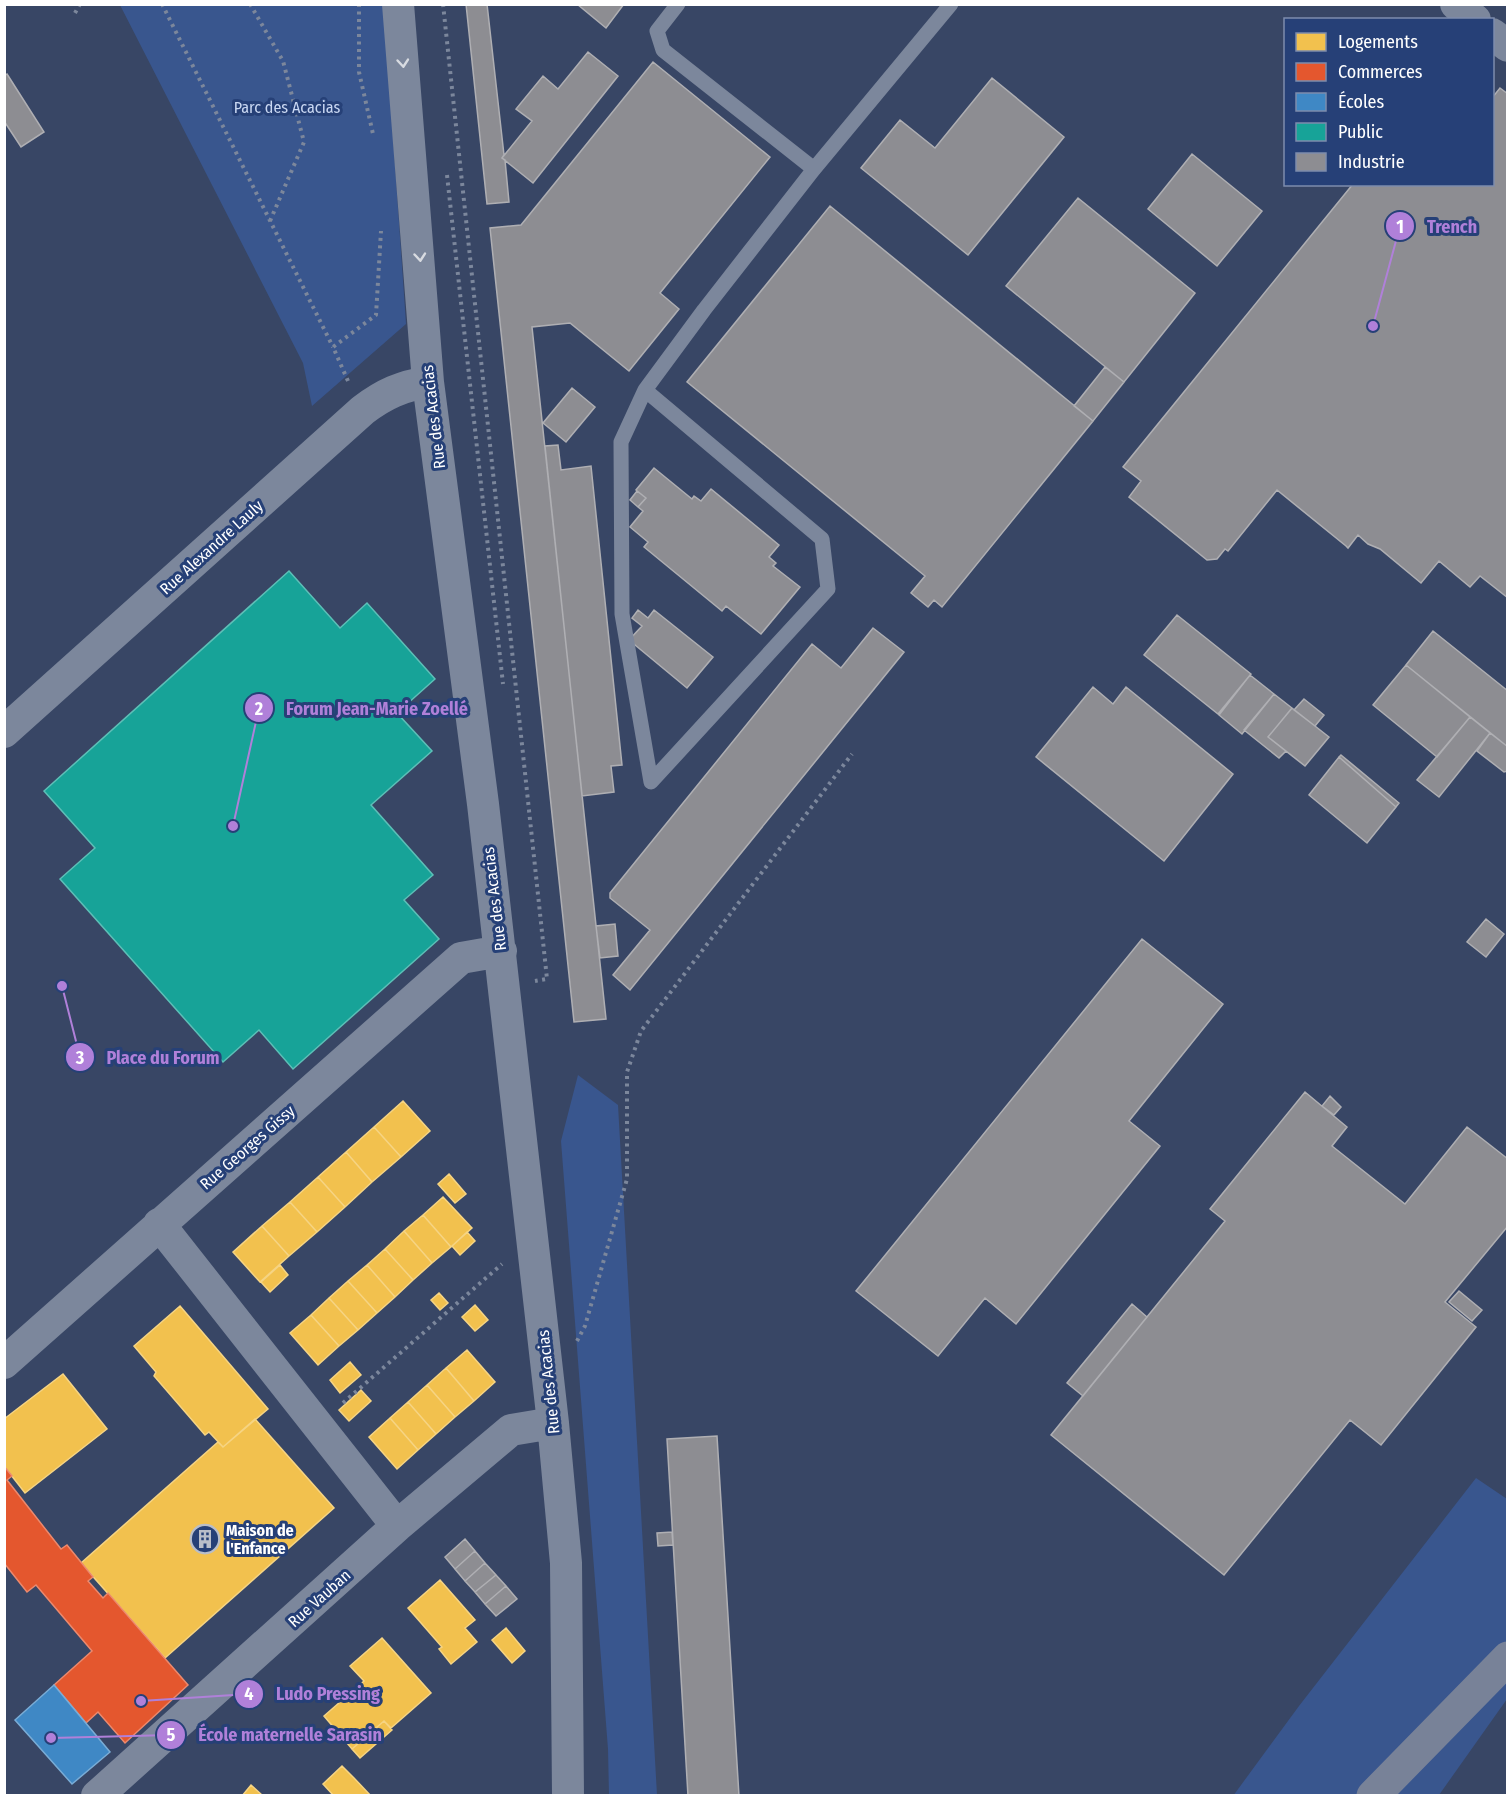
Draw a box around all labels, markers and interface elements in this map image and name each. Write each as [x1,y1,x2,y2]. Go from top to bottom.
legend [1284,18,1494,186]
text: Logements [1338,31,1418,53]
one-way arrow [396,58,409,67]
text: Commerces [1338,61,1423,83]
text: Écoles [1338,90,1384,113]
park label: Parc des Acacias [234,98,340,117]
text: Public [1338,121,1383,143]
text: Industrie [1338,151,1405,173]
callout: Trench [1385,208,1489,244]
text: 1 [1396,216,1404,238]
text: Trench [1427,216,1477,238]
one-way arrow [413,253,426,262]
street label: Rue des Acacias [418,364,449,470]
street label: Rue Alexandre Lauly [156,496,267,599]
callout: Forum Jean-Marie Zoellé [244,690,480,726]
text: 2 [254,698,263,720]
text: Forum Jean-Marie Zoellé [286,698,468,720]
street label: Rue des Acacias [479,846,510,952]
callout: Place du Forum [65,1039,232,1075]
text: 3 [75,1047,85,1069]
text: Place du Forum [106,1047,220,1069]
street label: Rue Georges Gissy [196,1101,299,1194]
street label: Rue des Acacias [534,1329,563,1435]
place label: Maison de l'Enfance [226,1521,294,1558]
building icon: Maison de l'Enfance [189,1523,221,1555]
street label: Rue Vauban [284,1566,354,1631]
callout: Ludo Pressing [234,1676,392,1712]
text: 4 [244,1683,254,1705]
text: Ludo Pressing [276,1683,380,1705]
callout: École maternelle Sarasin [156,1717,394,1753]
text: École maternelle Sarasin [198,1723,382,1746]
text: 5 [167,1724,176,1746]

